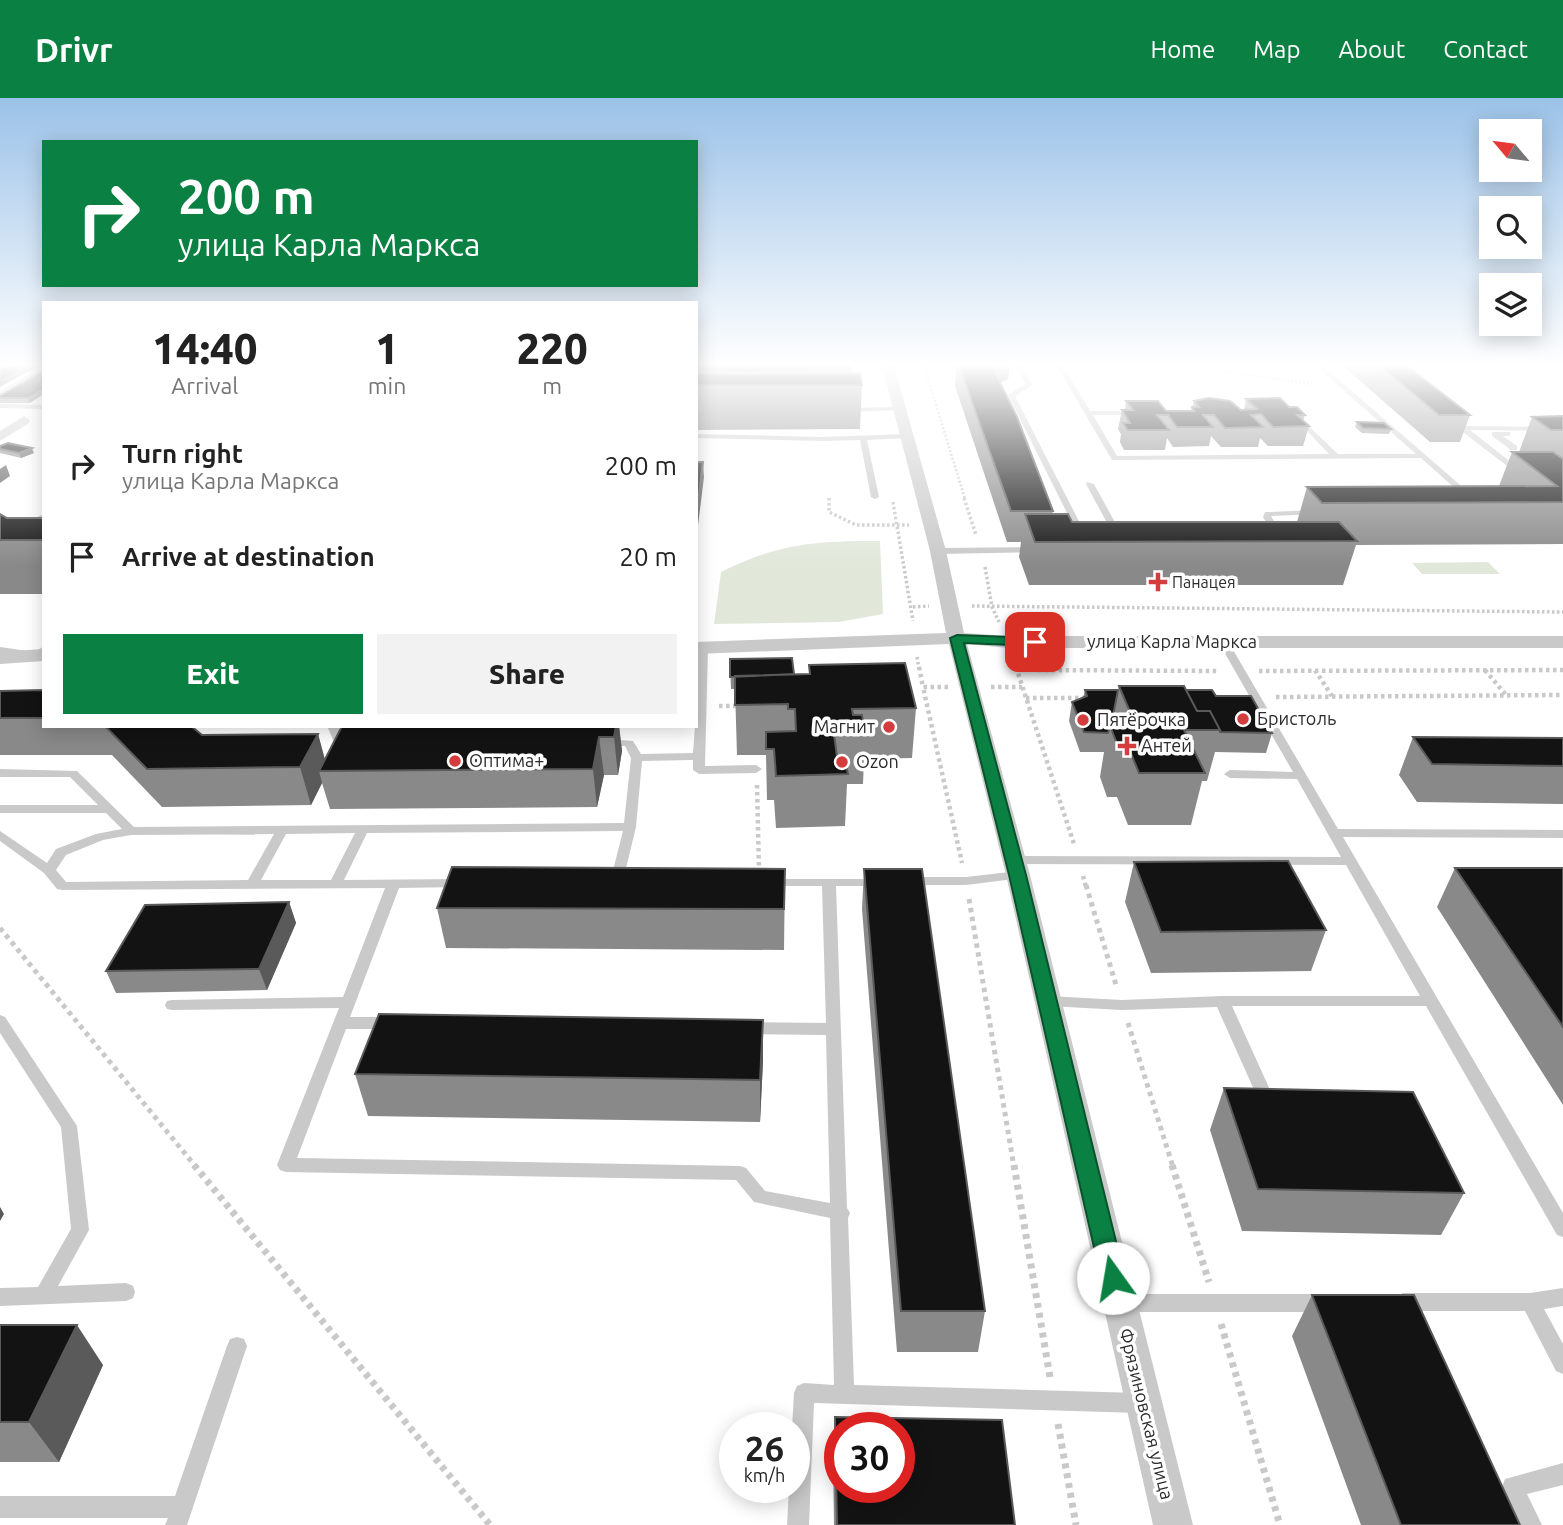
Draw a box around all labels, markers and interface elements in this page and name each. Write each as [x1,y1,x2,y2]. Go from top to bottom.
text: Drivr [35,31,113,68]
text: Home [1150,36,1215,63]
text: Map [1253,36,1300,63]
text: About [1338,36,1405,63]
text: Contact [1443,36,1528,63]
north arrow [1479,119,1542,182]
map controls [1479,119,1542,336]
icon: right [63,168,154,259]
text: 200 m [178,168,315,223]
button: search [1479,196,1542,259]
text: улица Карла Маркса [178,226,480,262]
button: layers [1479,273,1542,336]
text: 14:40 [152,325,257,372]
text: 1 [375,325,399,372]
text: 220 [517,325,588,372]
text: Arrival [171,373,238,398]
text: min [368,373,406,398]
text: m [542,373,562,398]
text: Turn right [122,439,243,468]
icon: right [63,447,101,485]
text: 200 m [605,451,677,480]
text: улица Карла Маркса [122,468,339,493]
icon: arrive [63,538,101,576]
text: Arrive at destination [122,542,375,571]
text: 20 m [619,542,677,571]
place label: Панацея [1172,573,1236,591]
marker: Панацея [1150,574,1166,590]
pin [1005,612,1065,672]
icon: arrive [1016,623,1054,661]
street label: улица Карла Маркса [1087,631,1257,651]
button: Exit [63,634,363,714]
button: Share [377,634,677,714]
place label: Бристоль [1257,708,1336,728]
place label: Пятёрочка [1097,709,1186,729]
marker: Бристоль [1235,711,1251,727]
marker: Пятёрочка [1075,712,1091,728]
place label: Магнит [814,716,875,736]
marker: Магнит [881,719,897,735]
place label: Антей [1141,735,1192,755]
marker: Антей [1119,738,1135,754]
place label: Оптима+ [469,750,544,770]
place label: Ozon [856,751,899,771]
marker: Оптима+ [447,753,463,769]
marker: Ozon [834,754,850,770]
position arrow [1076,1241,1150,1315]
street label: Фрязиновская улица [1116,1326,1178,1502]
speed limit sign: 30 [824,1412,915,1503]
text: 26 [745,1428,784,1468]
text: km/h [744,1465,785,1485]

